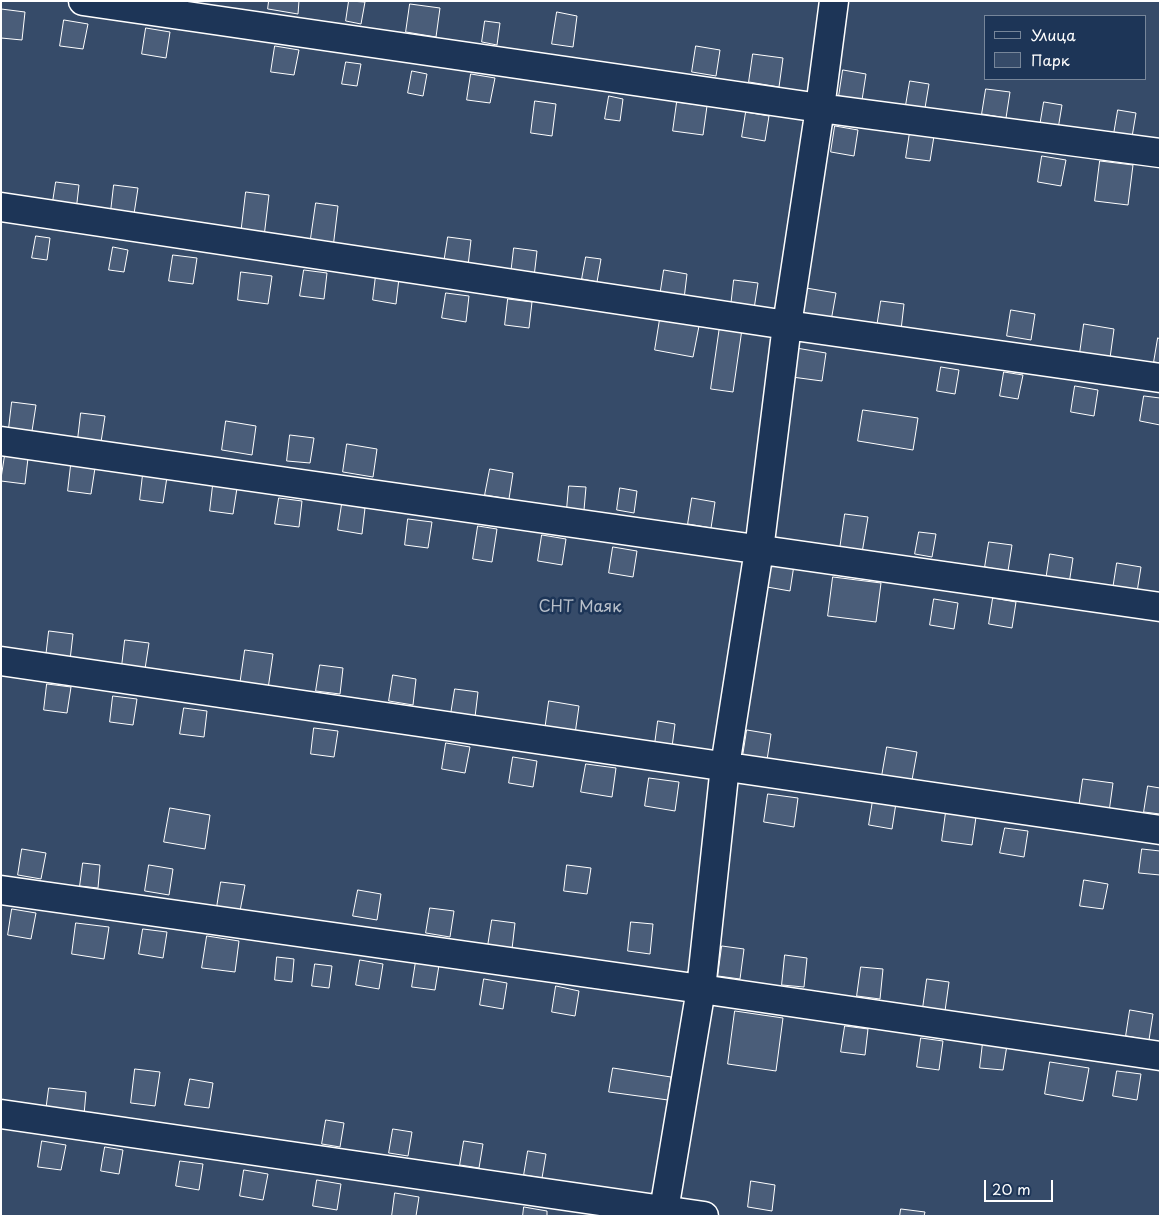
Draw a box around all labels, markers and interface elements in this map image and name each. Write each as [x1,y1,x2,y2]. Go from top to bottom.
legend [984,15,1146,80]
text: Улица [1031,23,1076,46]
text: Парк [1031,48,1070,71]
park label: СНТ Маяк [539,598,621,618]
scale bar [986,1170,1055,1202]
text: 20 m [992,1177,1031,1200]

